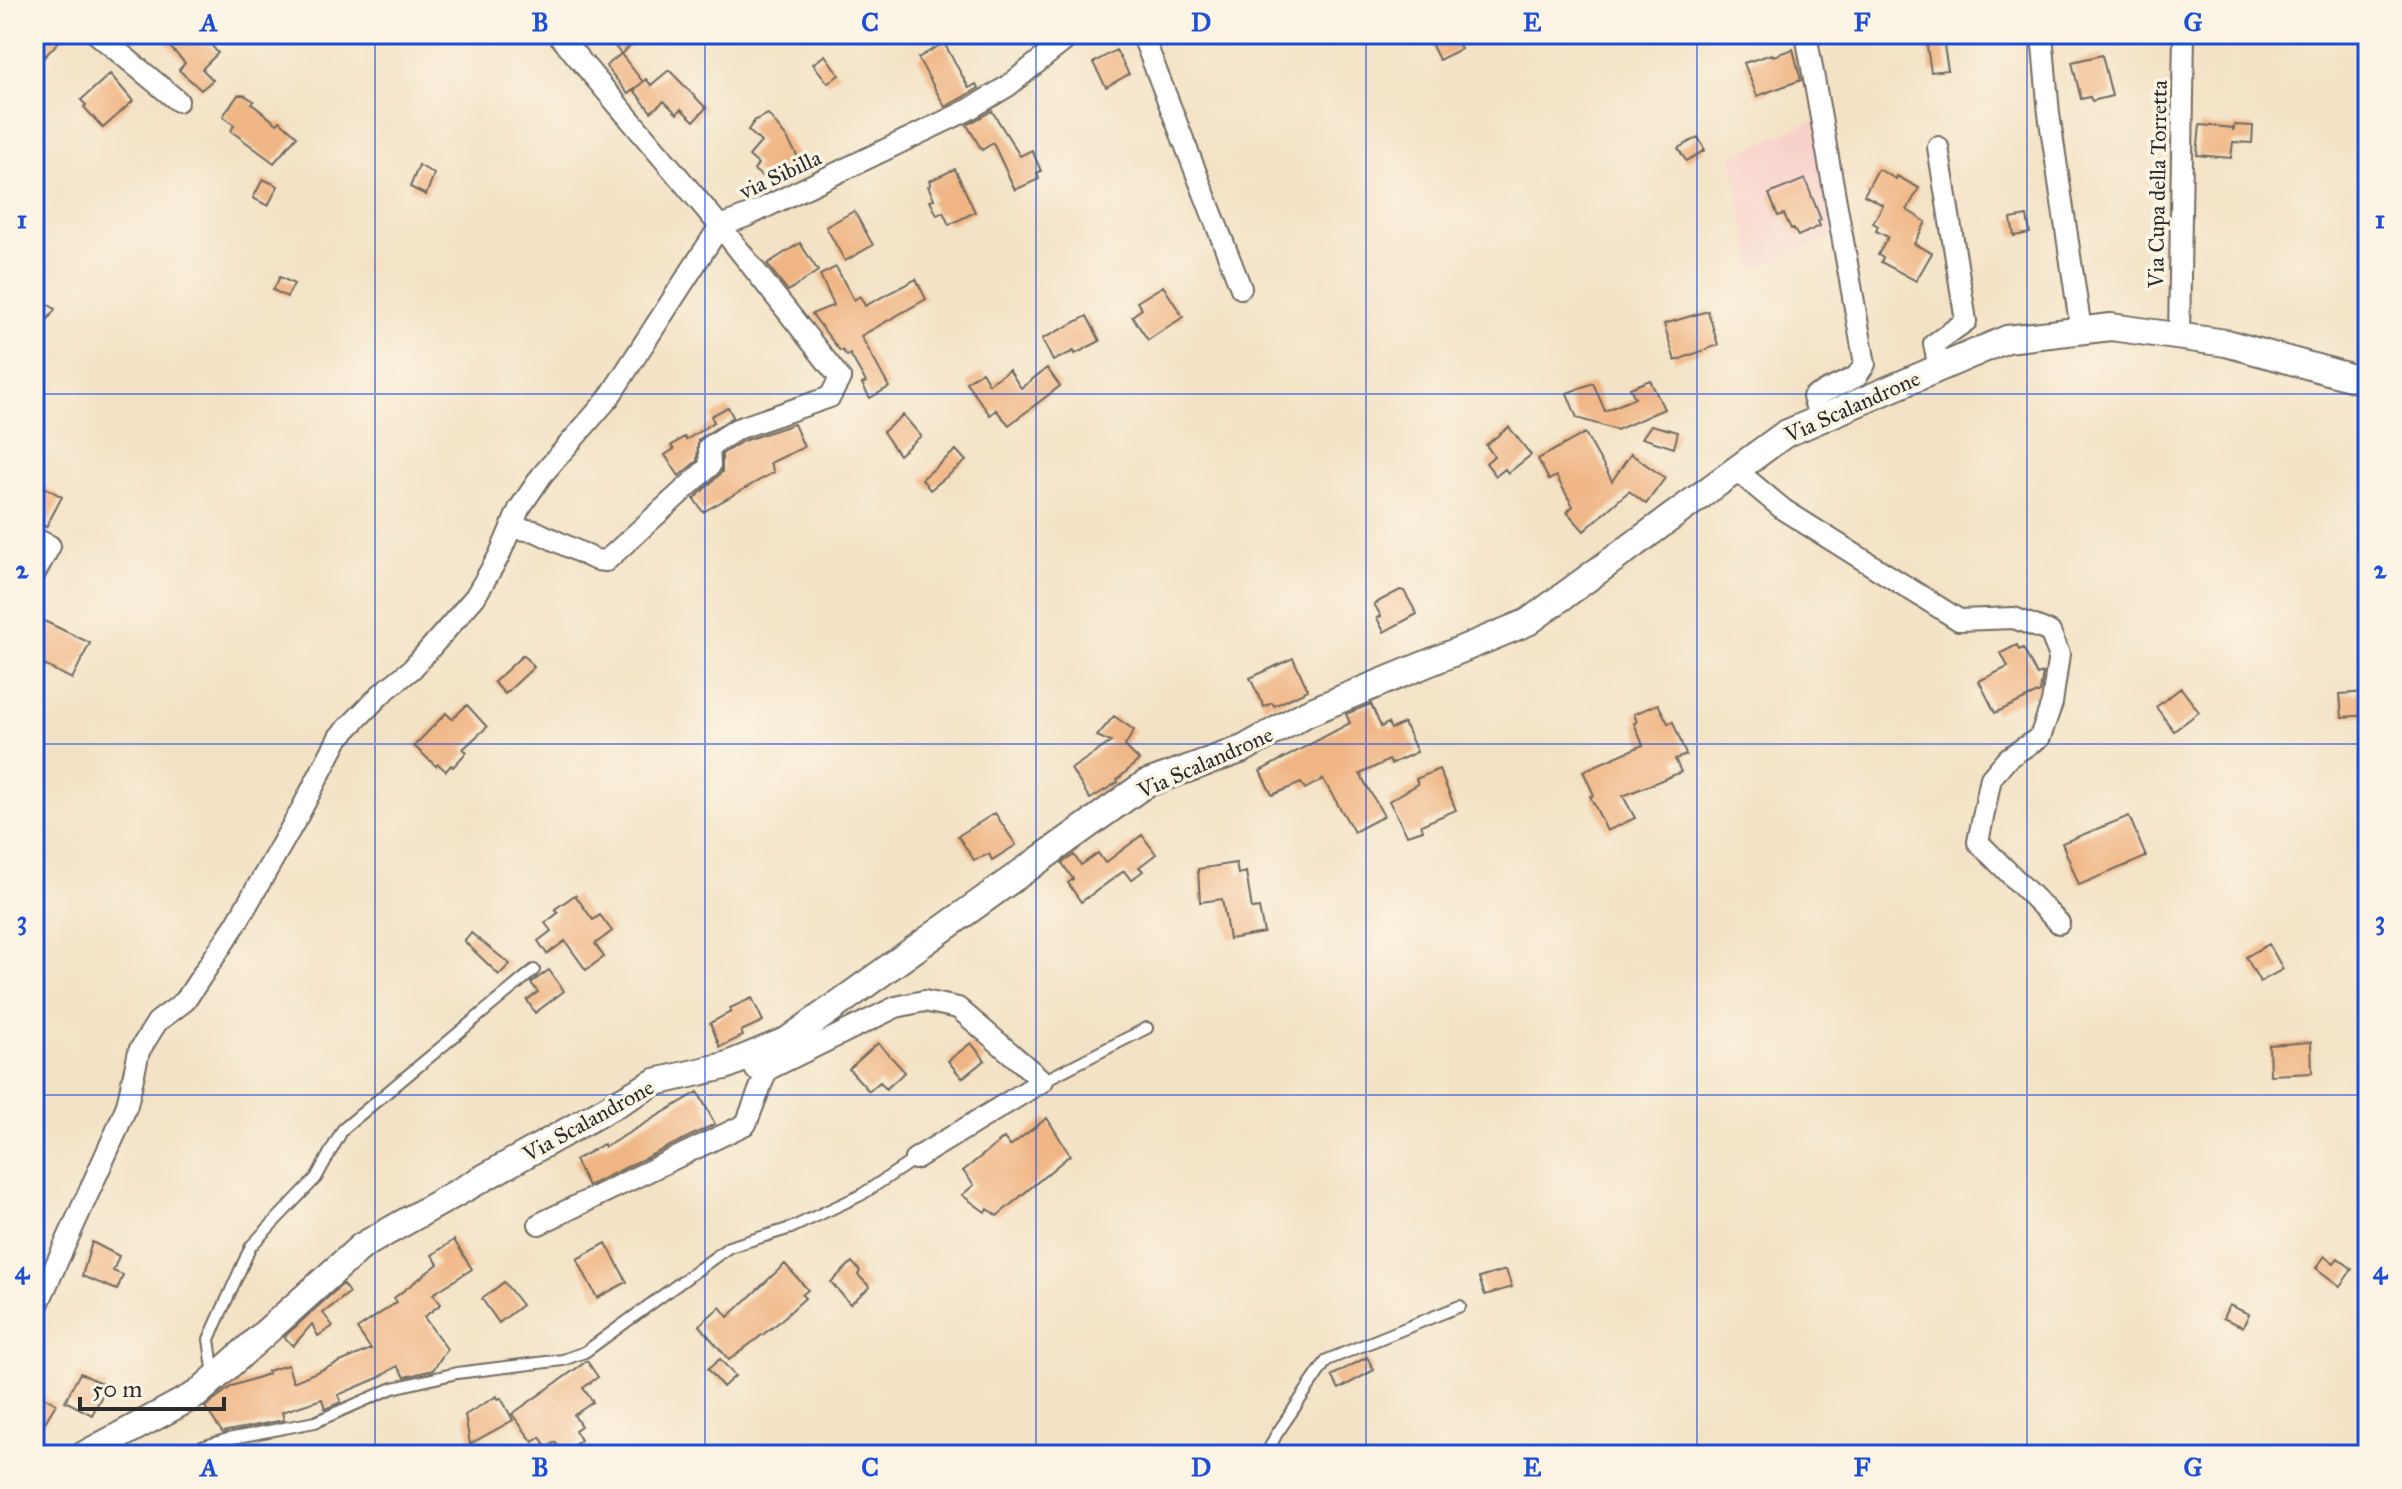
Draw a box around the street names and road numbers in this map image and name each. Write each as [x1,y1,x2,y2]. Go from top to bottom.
street label: Via Cupa della Torretta [2142,79,2173,289]
street label: via Sibilla [734,143,826,206]
street label: Via Scalandrone [1779,365,1924,449]
street label: Via Scalandrone [1132,721,1277,805]
street label: Via Scalandrone [517,1073,658,1168]

